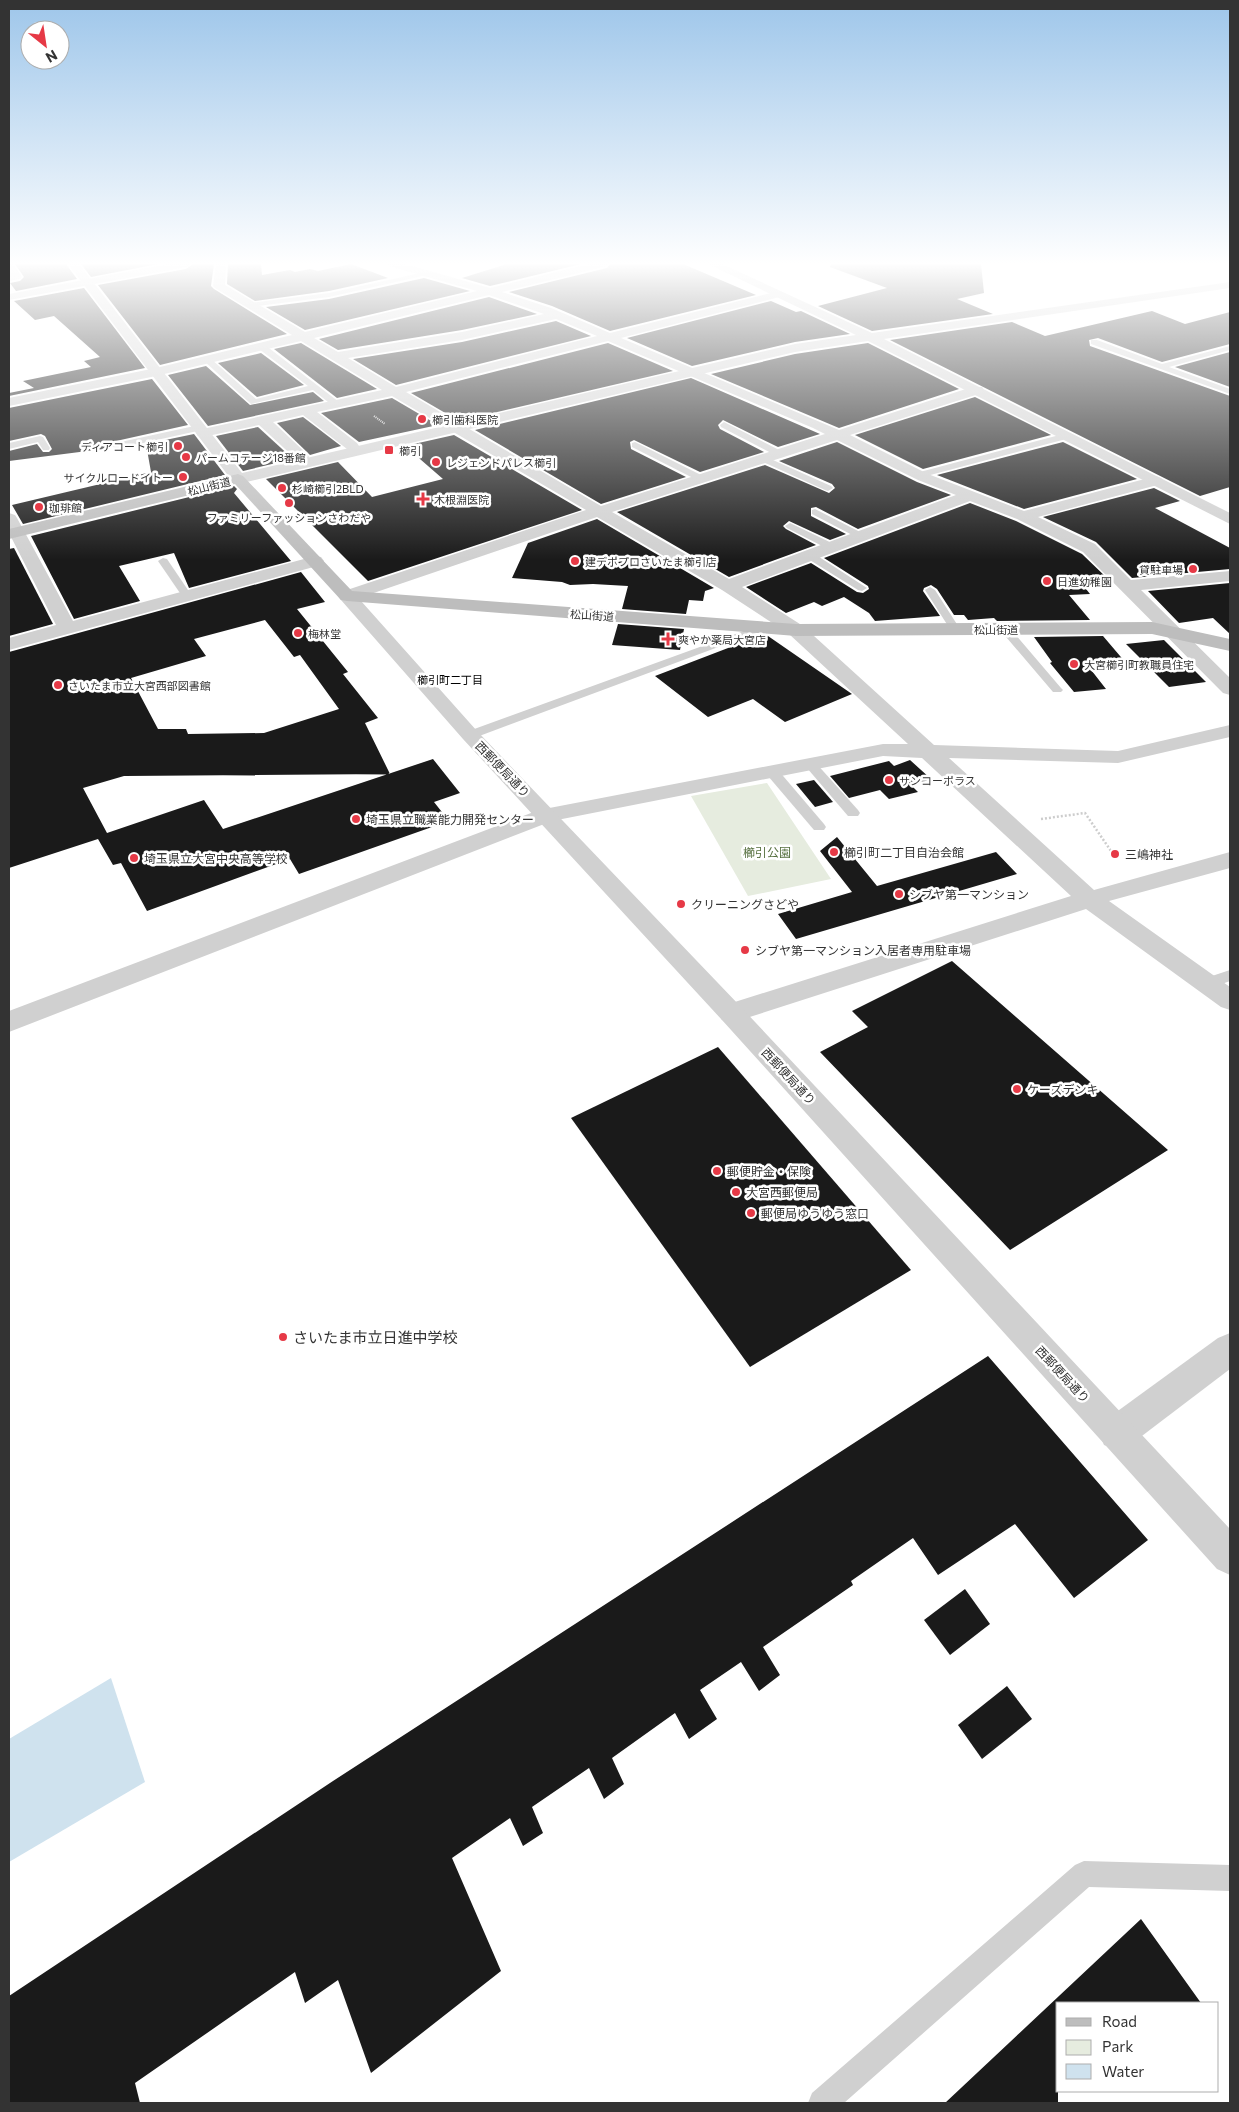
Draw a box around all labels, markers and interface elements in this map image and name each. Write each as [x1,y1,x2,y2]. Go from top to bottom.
north arrow [20,20,70,70]
text: N [43,47,61,67]
marker: 櫛引歯科医院 [416,413,428,425]
place label: 櫛引歯科医院 [432,413,498,426]
place label: ディアコート櫛引 [81,440,168,453]
marker: ディアコート櫛引 [172,440,184,452]
marker: 櫛引 [383,444,395,456]
place label: 櫛引 [399,444,421,457]
marker: パームコテージ18番館 [180,451,192,463]
place label: パームコテージ18番館 [196,451,306,464]
marker: レジェンドパレス櫛引 [430,456,442,468]
place label: レジェンドパレス櫛引 [446,456,556,469]
place label: サイクルロードイトー [64,471,173,484]
marker: サイクルロードイトー [177,471,189,483]
street label: 松山街道 [186,474,232,498]
marker: 杉崎櫛引2BLD [276,482,288,494]
place label: 杉崎櫛引2BLD [292,482,364,495]
marker: 木根淵医院 [416,492,430,506]
place label: 木根淵医院 [434,493,489,506]
marker: ファミリーファッションさわだや [283,497,295,509]
marker: 珈琲館 [33,501,45,513]
place label: 珈琲館 [49,501,82,514]
place label: ファミリーファッションさわだや [207,511,371,524]
marker: 建デポプロさいたま櫛引店 [569,555,581,567]
place label: 建デポプロさいたま櫛引店 [585,555,717,568]
place label: 貸駐車場 [1139,563,1183,576]
marker: 貸駐車場 [1187,563,1199,575]
marker: 日進幼稚園 [1041,575,1053,587]
place label: 日進幼稚園 [1057,575,1112,588]
street label: 松山街道 [570,607,614,623]
street label: 松山街道 [974,623,1018,636]
marker: 梅林堂 [292,627,304,639]
place label: 梅林堂 [308,627,341,640]
marker: 爽やか薬局大宮店 [662,633,674,645]
place label: 爽やか薬局大宮店 [678,633,766,646]
marker: 大宮櫛引町教職員住宅 [1068,658,1080,670]
place label: 大宮櫛引町教職員住宅 [1084,658,1194,671]
district label: 櫛引町二丁目 [417,673,483,686]
marker: さいたま市立大宮西部図書館 [52,679,64,691]
place label: さいたま市立大宮西部図書館 [68,679,211,692]
street label: 西郵便局通り [473,738,533,800]
marker: サンコーポラス [883,774,895,786]
place label: サンコーポラス [899,774,976,787]
place label: 埼玉県立職業能力開発センター [366,812,534,826]
marker: 埼玉県立職業能力開発センター [350,813,362,825]
park label: 櫛引公園 [743,845,791,859]
place label: 櫛引町二丁目自治会館 [844,845,964,859]
marker: 櫛引町二丁目自治会館 [828,846,840,858]
place label: 三嶋神社 [1125,847,1173,861]
marker: 三嶋神社 [1109,848,1121,860]
place label: 埼玉県立大宮中央高等学校 [144,851,288,865]
marker: 埼玉県立大宮中央高等学校 [128,852,140,864]
place label: シブヤ第一マンション [909,887,1029,901]
marker: シブヤ第一マンション [893,888,905,900]
place label: クリーニングさどや [691,897,799,911]
marker: クリーニングさどや [675,898,687,910]
place label: シブヤ第一マンション入居者専用駐車場 [755,943,971,957]
marker: シブヤ第一マンション入居者専用駐車場 [739,944,751,956]
street label: 西郵便局通り [759,1045,819,1107]
place label: ケーズデンキ [1027,1082,1098,1096]
marker: ケーズデンキ [1011,1083,1023,1095]
place label: 郵便貯金・保険 [727,1164,811,1178]
marker: 郵便貯金・保険 [711,1165,723,1177]
place label: 大宮西郵便局 [746,1185,818,1199]
marker: 大宮西郵便局 [730,1186,742,1198]
place label: 郵便局ゆうゆう窓口 [761,1206,869,1220]
marker: 郵便局ゆうゆう窓口 [745,1207,757,1219]
place label: さいたま市立日進中学校 [293,1328,458,1346]
marker: さいたま市立日進中学校 [277,1331,289,1343]
street label: 西郵便局通り [1033,1343,1093,1405]
legend [1056,2002,1219,2092]
text: Road [1102,2012,1137,2030]
text: Park [1102,2037,1133,2055]
text: Water [1102,2062,1144,2080]

